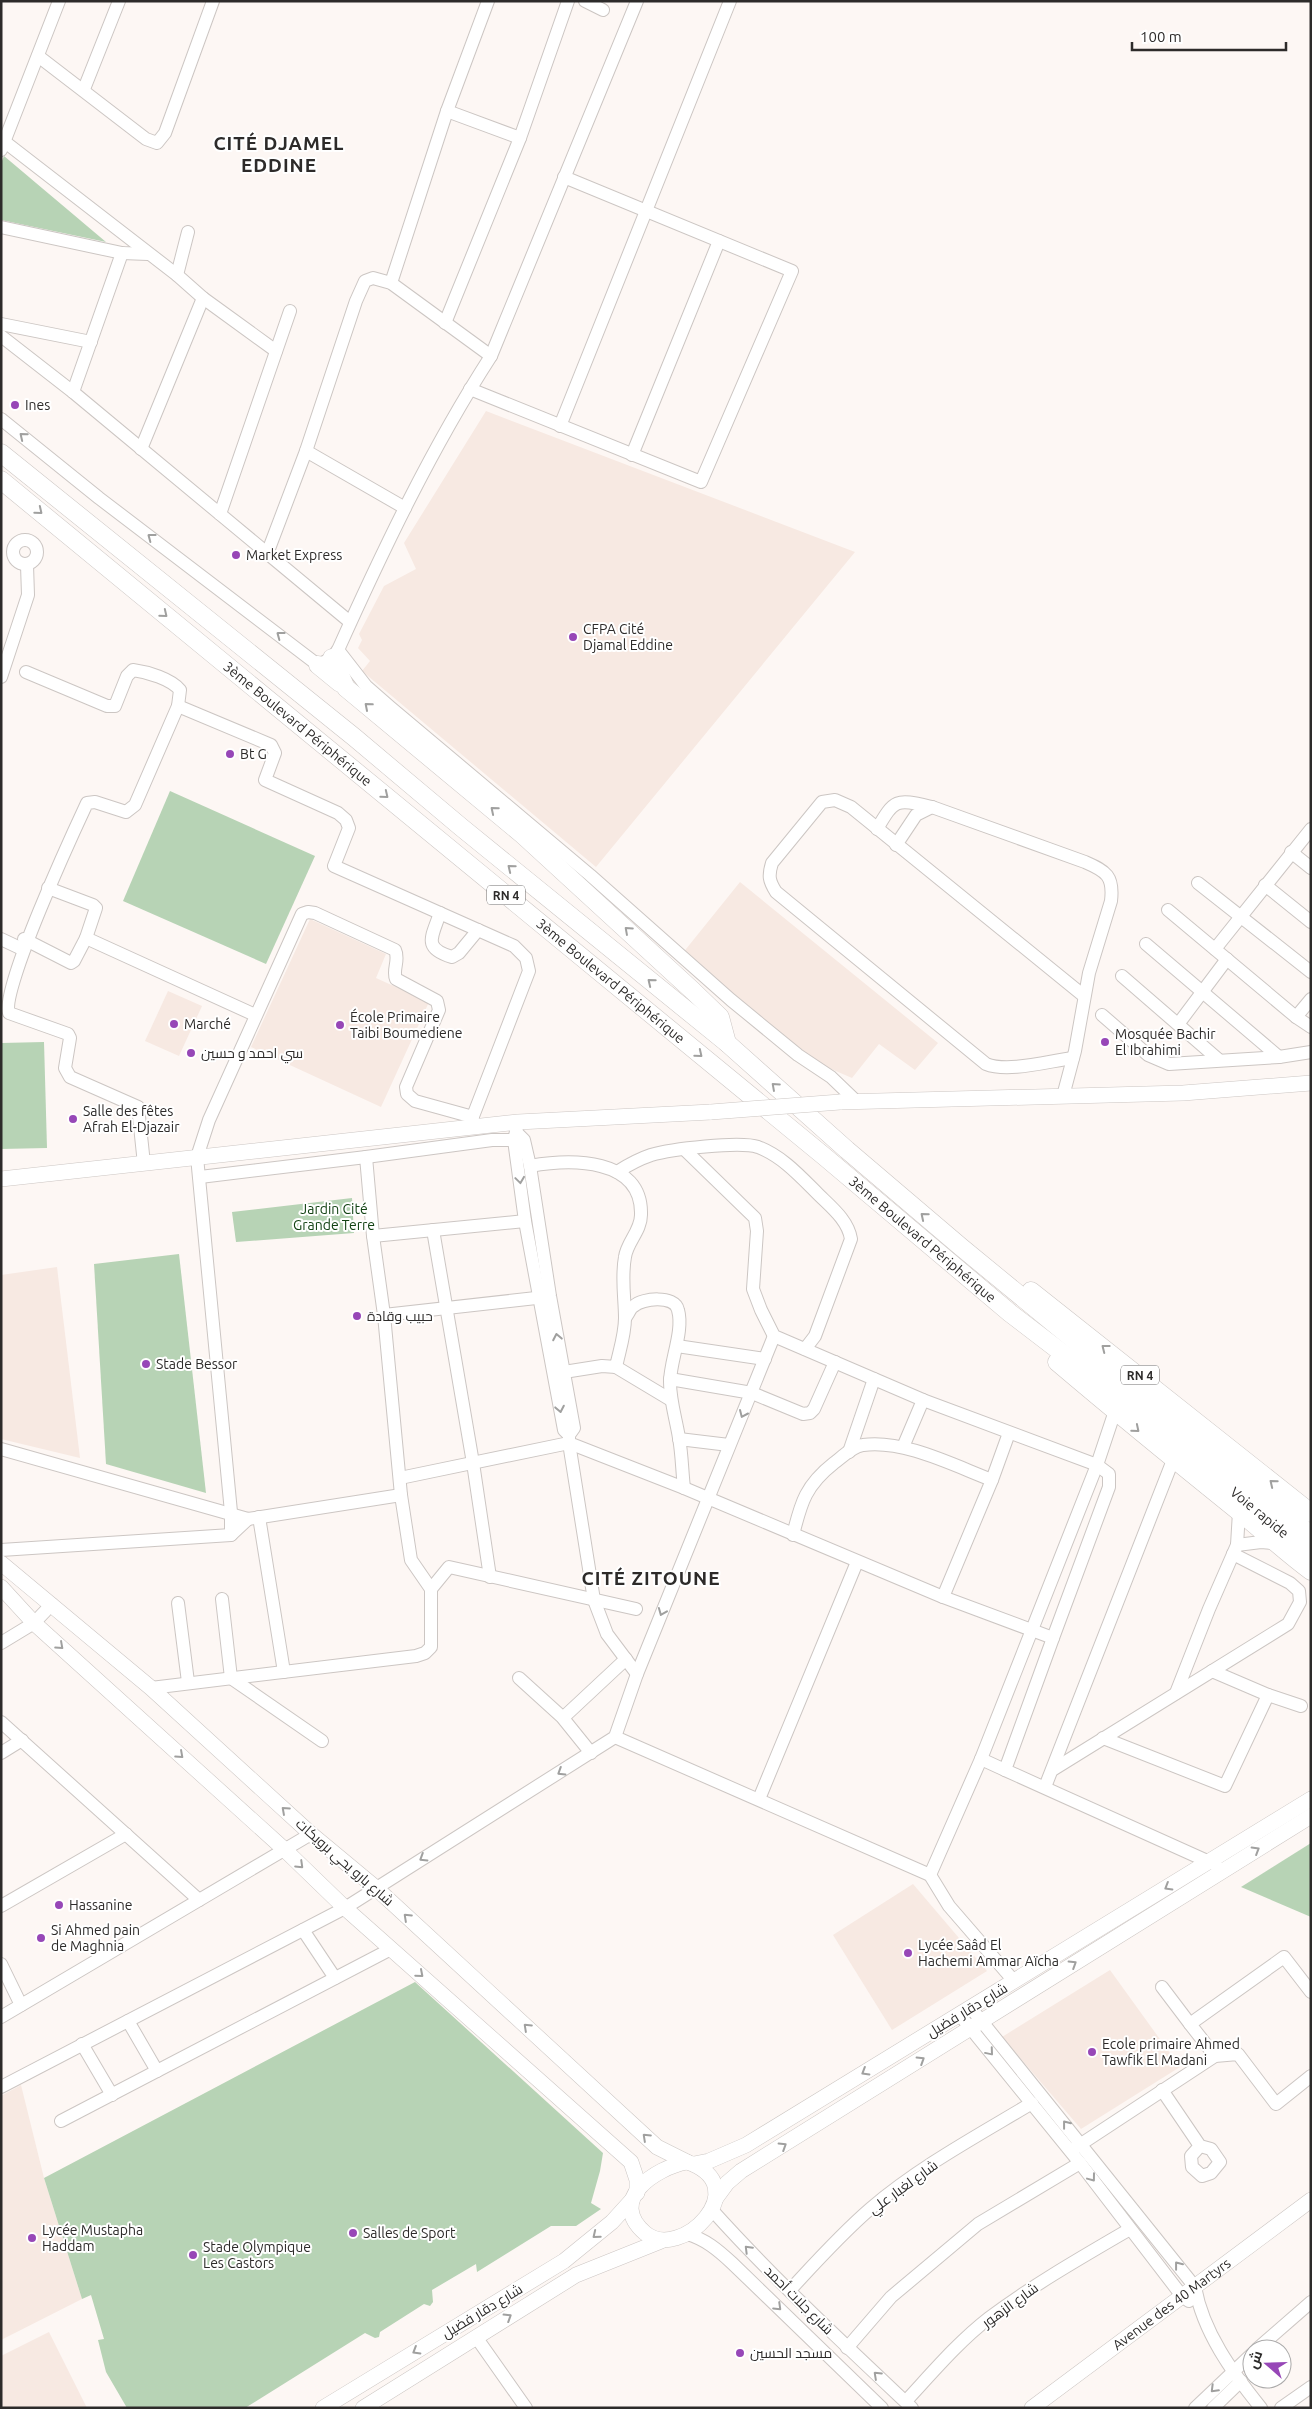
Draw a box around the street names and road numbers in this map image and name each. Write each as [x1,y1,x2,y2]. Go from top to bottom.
street label: 3ème Boulevard Périphérique [220,658,375,789]
road number: RN 4 [487,886,525,904]
street label: 3ème Boulevard Périphérique [533,915,688,1046]
street label: 3ème Boulevard Périphérique [846,1173,999,1306]
road number: RN 4 [1121,1366,1159,1384]
street label: Voie rapide [1227,1484,1292,1541]
street label: شارع بارو يحي برويكات [290,1815,397,1912]
street label: شارع دقار فضيل [924,1980,1011,2041]
street label: شارع لغبار علي [865,2157,943,2221]
street label: Avenue des 40 Martyrs [1109,2255,1234,2353]
street label: شارع جلات أحمد [761,2262,837,2338]
street label: شارع الزهور [978,2279,1042,2332]
street label: شارع دقار فضيل [439,2281,526,2342]

